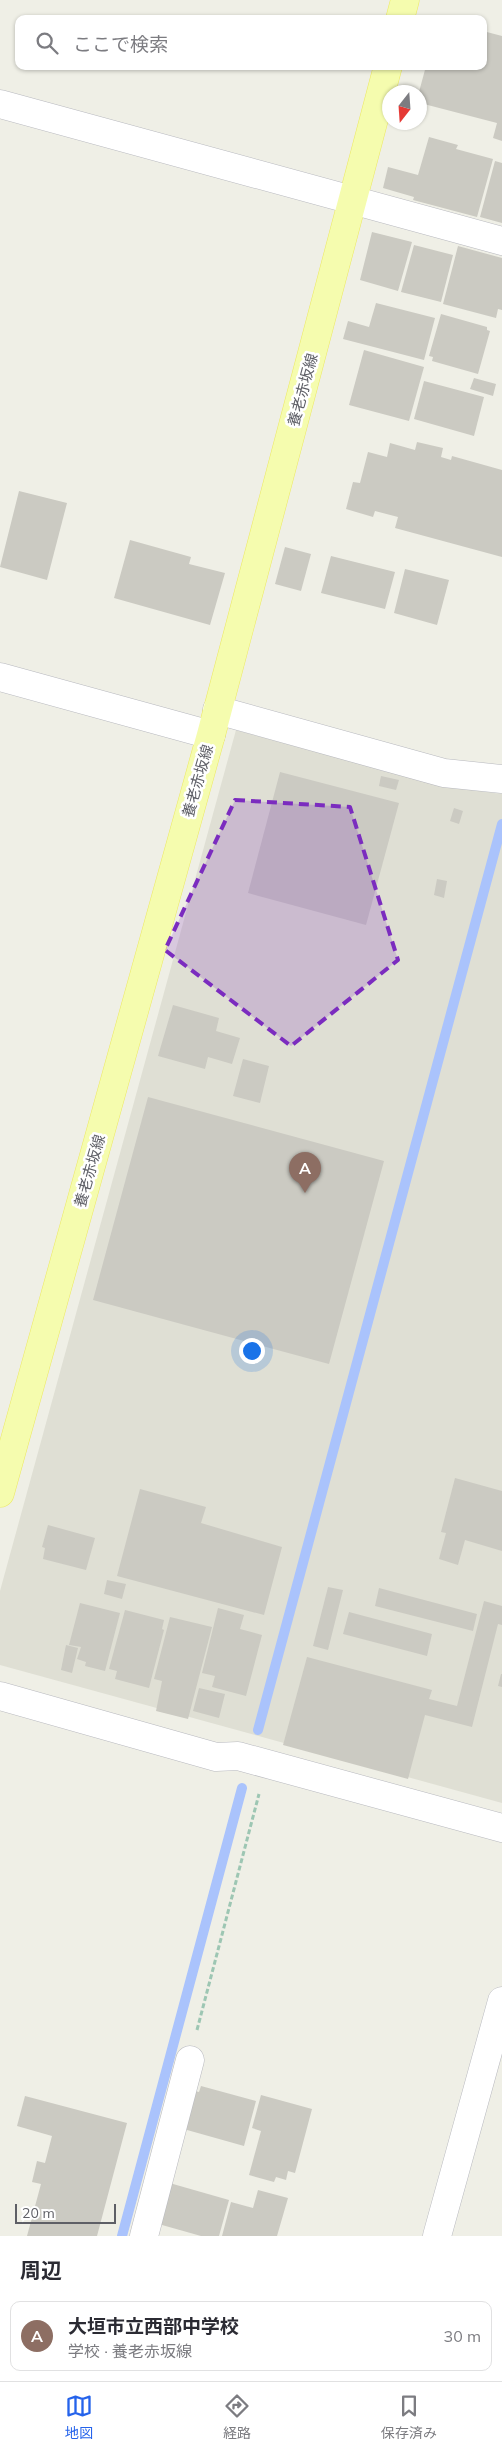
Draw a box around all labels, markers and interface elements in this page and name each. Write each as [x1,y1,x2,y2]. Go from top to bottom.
search box [15,15,487,70]
icon: search [33,29,61,57]
text: ここで検索 [73,32,168,56]
north arrow [382,85,427,130]
street label: 養老赤坂線 [284,351,321,429]
street label: 養老赤坂線 [178,742,217,820]
street label: 養老赤坂線 [70,1132,109,1210]
pin: A [289,1152,321,1193]
your location [239,1338,265,1364]
scale bar [15,2201,116,2224]
text: 20 m [22,2204,55,2222]
text: 周辺 [20,2257,62,2283]
text: 大垣市立西部中学校 [68,2314,239,2338]
text: A [31,2326,43,2346]
text: 30 m [444,2326,481,2346]
text: 学校 · 養老赤坂線 [68,2341,192,2361]
tab: 地図 [65,2392,93,2442]
tab: 経路 [223,2392,251,2442]
tab: 保存済み [381,2392,437,2442]

